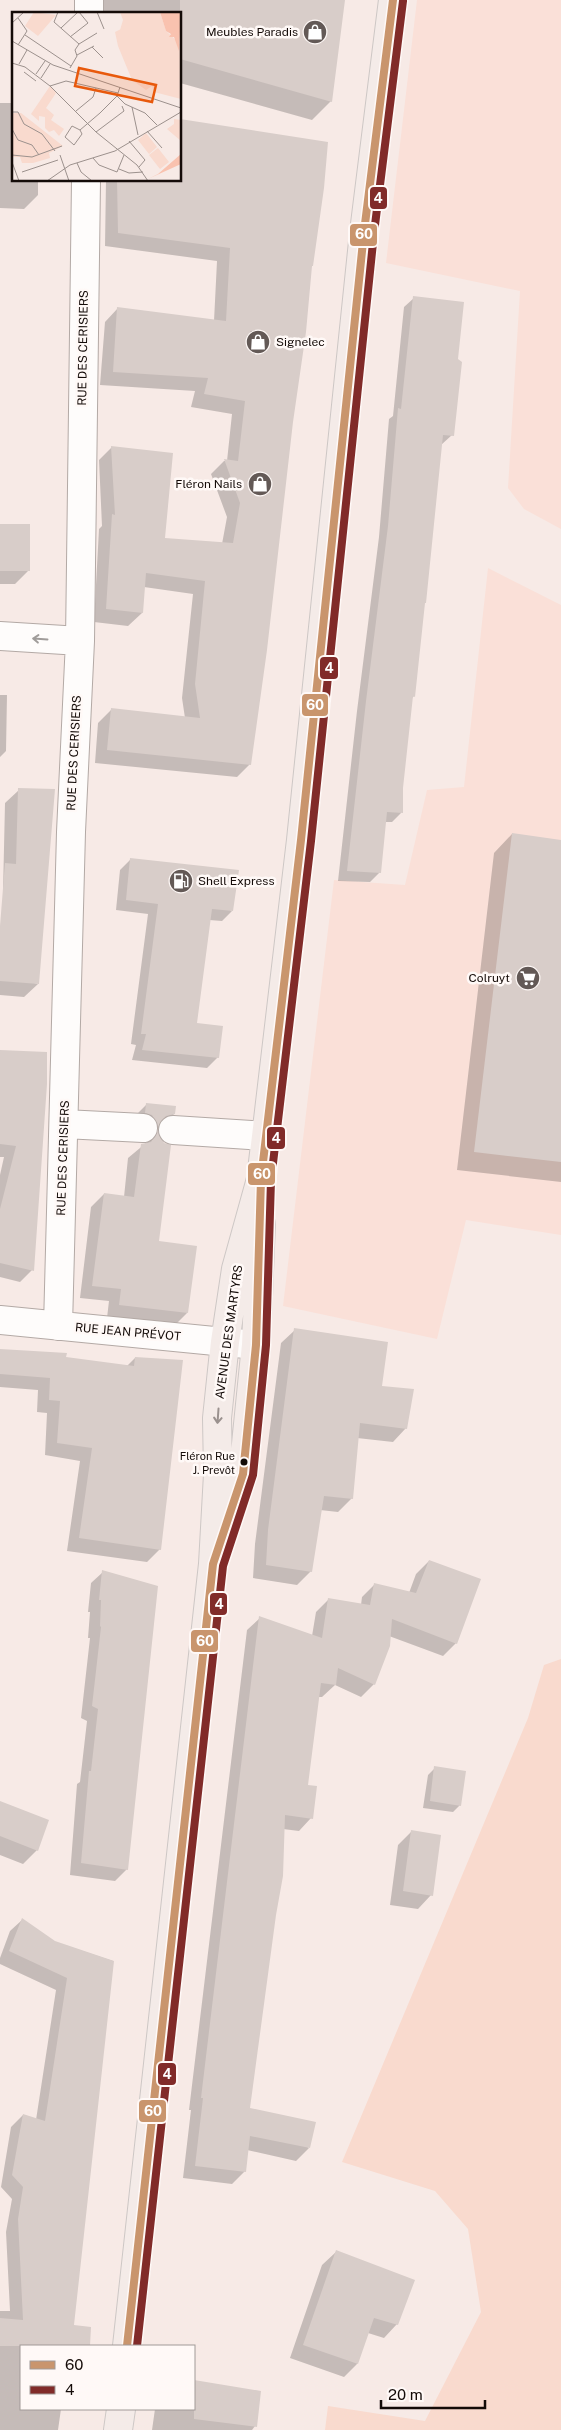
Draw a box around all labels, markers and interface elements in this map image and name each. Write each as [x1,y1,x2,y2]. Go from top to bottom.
inset map [12,12,181,181]
shop icon: Meubles Paradis [302,19,328,45]
place label: Meubles Paradis [206,25,298,39]
line badge: 4 [369,186,388,210]
text: 4 [373,190,383,206]
line badge: 60 [349,223,378,247]
text: 60 [355,226,373,242]
street label: RUE DES CERISIERS [75,290,91,406]
shop icon: Signelec [245,329,271,355]
place label: Signelec [276,335,325,349]
shop icon: Fléron Nails [247,471,273,497]
place label: Fléron Nails [175,477,242,491]
one-way arrow [32,634,48,643]
line badge: 4 [319,656,339,680]
text: 4 [324,660,334,676]
line badge: 60 [301,693,329,717]
street label: RUE DES CERISIERS [64,695,84,811]
text: 60 [306,697,324,713]
fuel station icon: Shell Express [168,868,194,894]
place label: Shell Express [198,874,275,888]
supermarket icon: Colruyt [515,965,541,991]
place label: Colruyt [469,971,510,985]
street label: RUE DES CERISIERS [54,1100,72,1216]
line badge: 4 [266,1126,286,1150]
text: 4 [271,1130,281,1146]
line badge: 60 [247,1162,276,1186]
text: 60 [253,1166,271,1182]
street label: AVENUE DES MARTYRS [213,1264,245,1400]
street label: RUE JEAN PRÉVOT [74,1320,182,1344]
one-way arrow [213,1407,223,1423]
place label: Fléron Rue J. Prevôt [180,1450,235,1476]
marker: Fléron Rue J. Prevôt [239,1457,249,1467]
line badge: 4 [209,1592,228,1616]
text: 4 [214,1596,224,1612]
line badge: 60 [190,1629,219,1653]
text: 60 [196,1633,214,1649]
line badge: 4 [157,2062,177,2086]
text: 4 [162,2066,172,2082]
line badge: 60 [138,2099,167,2123]
text: 60 [144,2103,162,2119]
legend [20,2345,195,2410]
text: 60 [65,2356,83,2373]
scale bar [381,2378,485,2410]
text: 4 [65,2381,74,2398]
text: 20 m [388,2386,423,2403]

